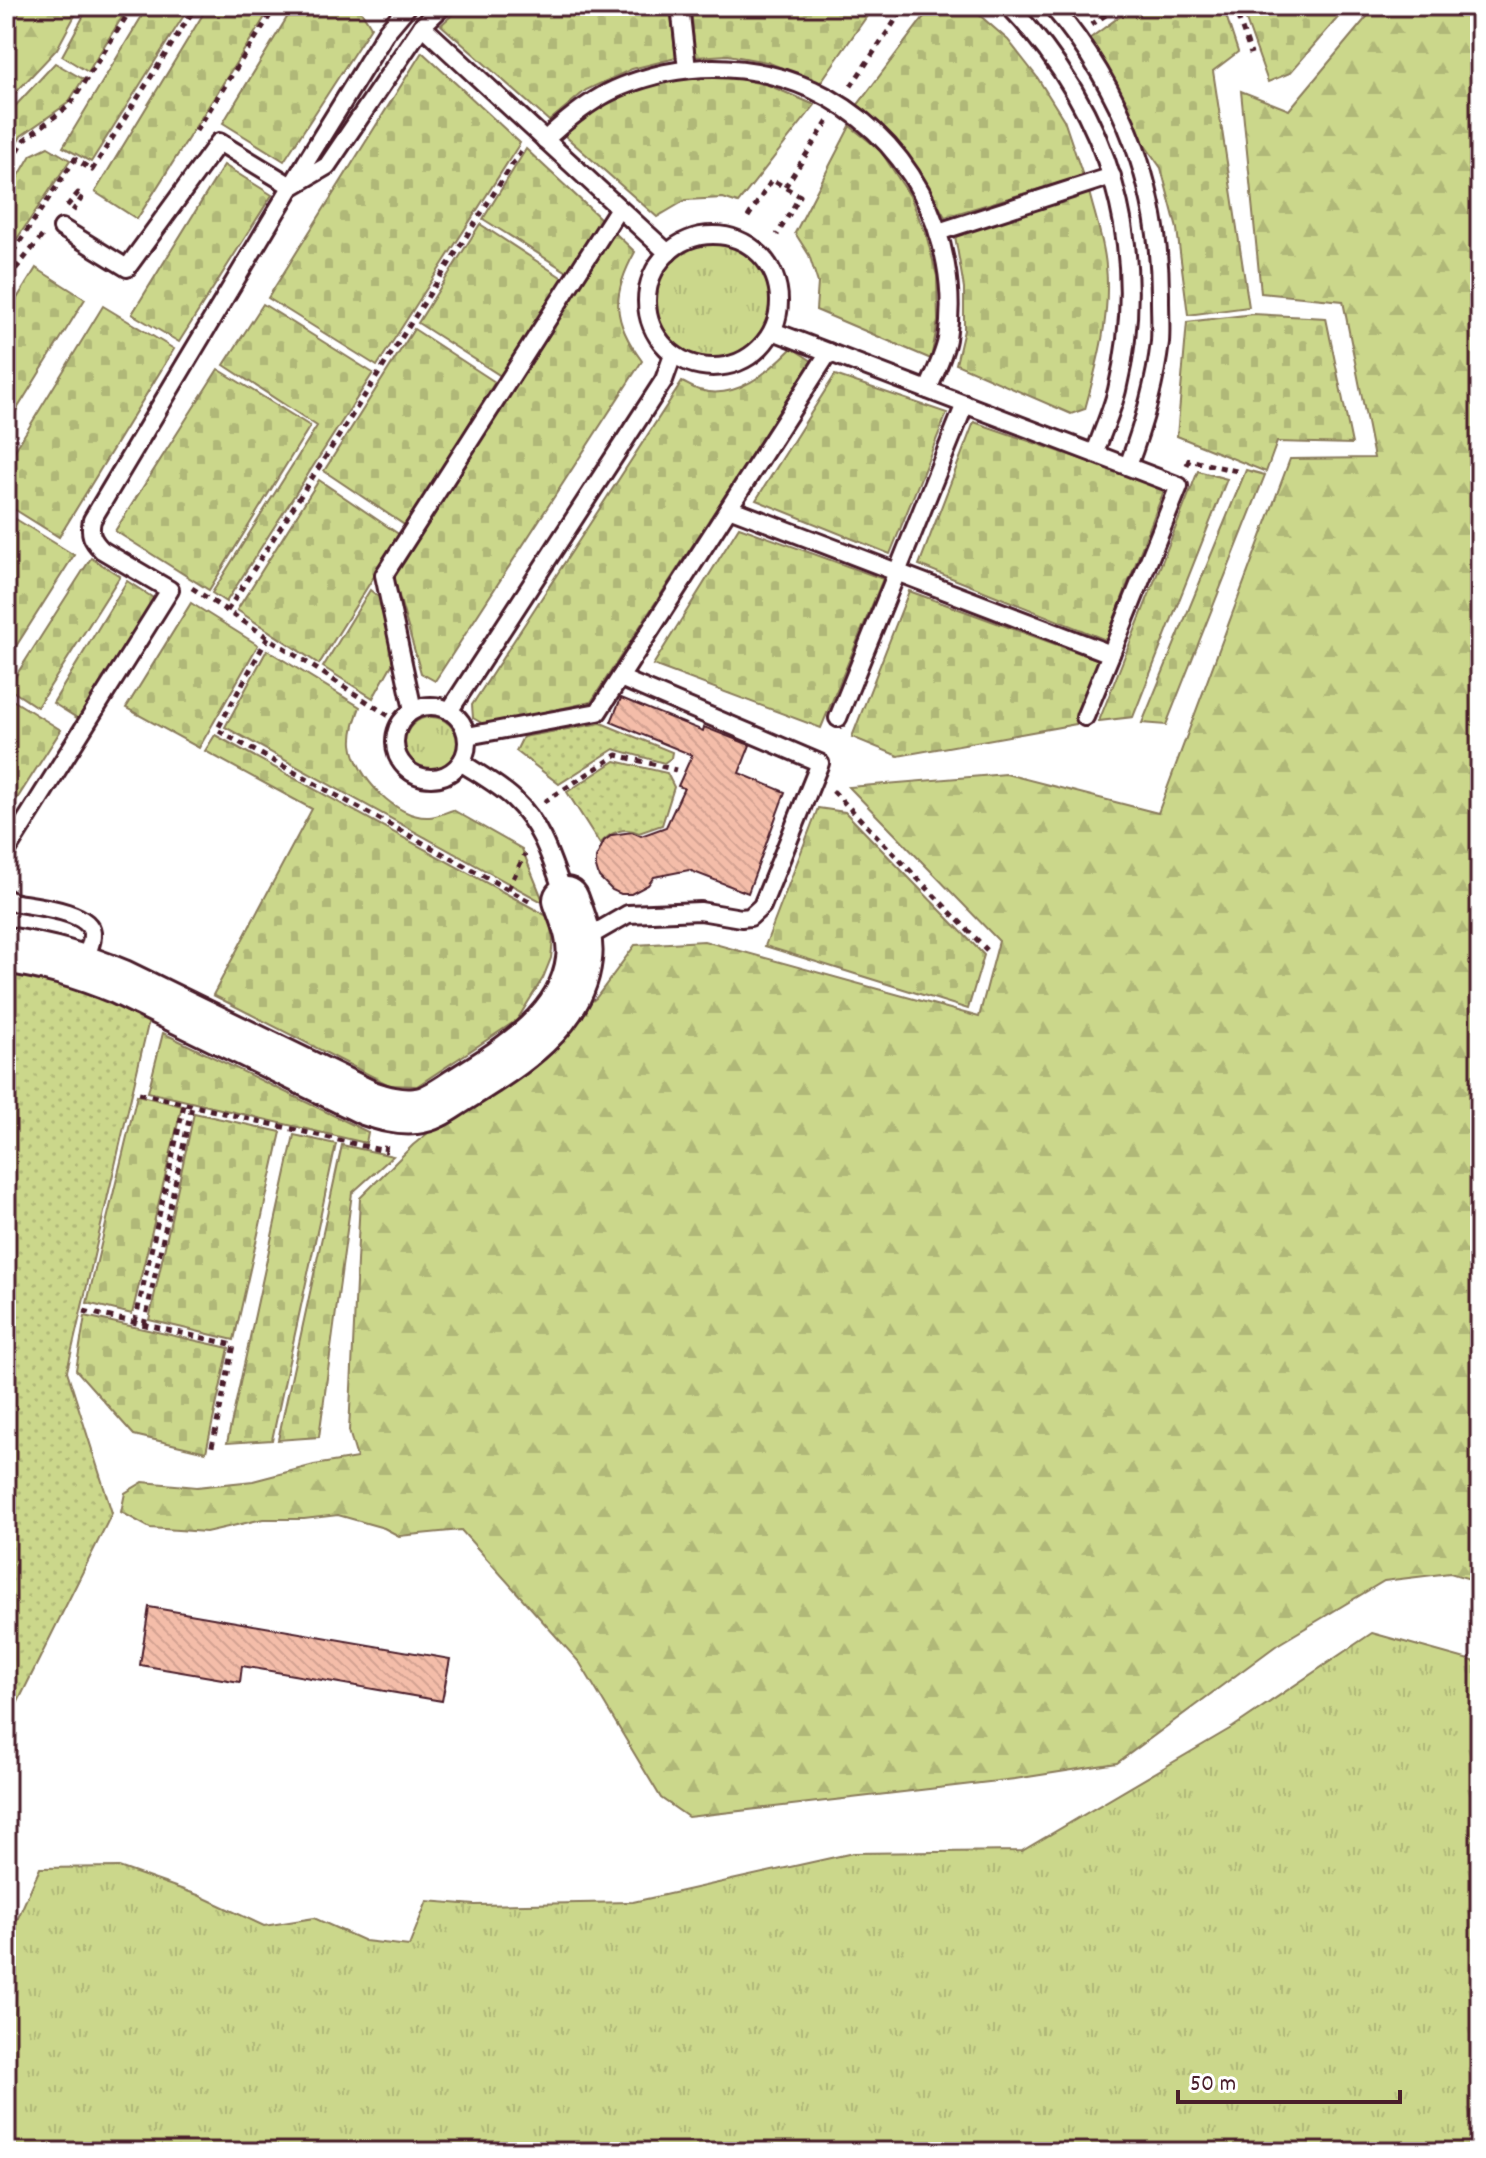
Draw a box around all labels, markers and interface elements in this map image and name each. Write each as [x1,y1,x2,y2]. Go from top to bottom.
scale bar [1178,2054,1400,2104]
text: 50 m [1190,2068,1236,2102]

